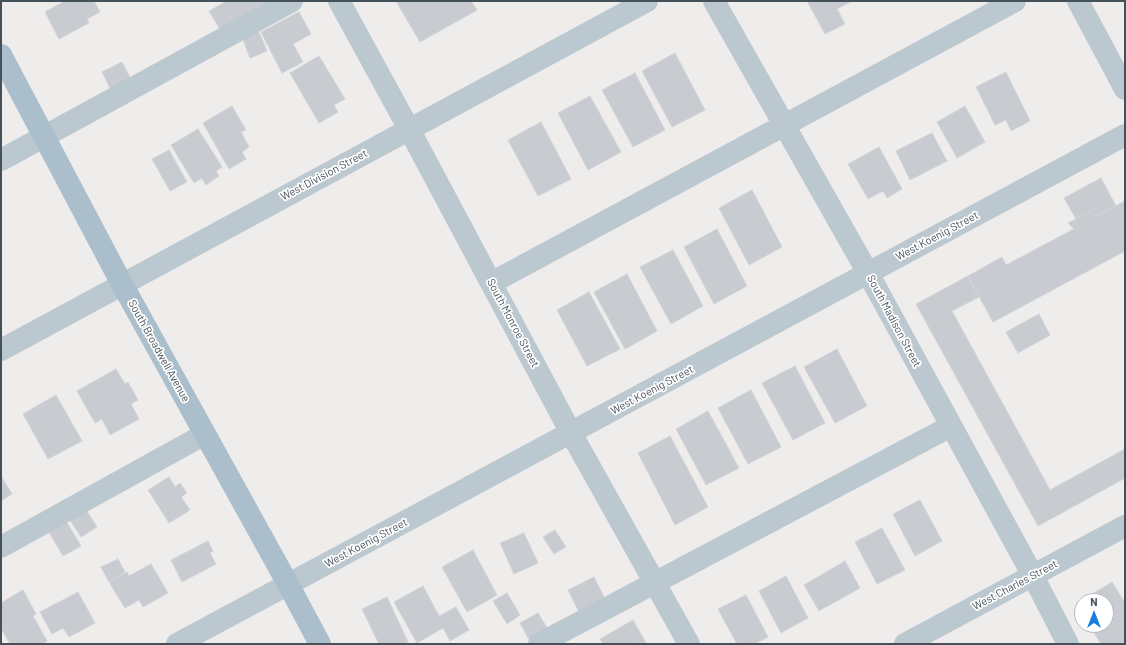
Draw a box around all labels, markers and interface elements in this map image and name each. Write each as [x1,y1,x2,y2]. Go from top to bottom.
street label: West Division Street [278,147,370,203]
street label: West Koenig Street [893,209,981,263]
street label: South Madison Street [864,273,924,369]
street label: South Monroe Street [484,277,542,369]
street label: South Broadwell Avenue [125,298,193,404]
street label: West Koenig Street [608,363,696,417]
street label: West Koenig Street [322,516,410,570]
street label: West Charles Street [970,557,1060,613]
north arrow [1074,593,1114,633]
text: N [1090,595,1098,608]

